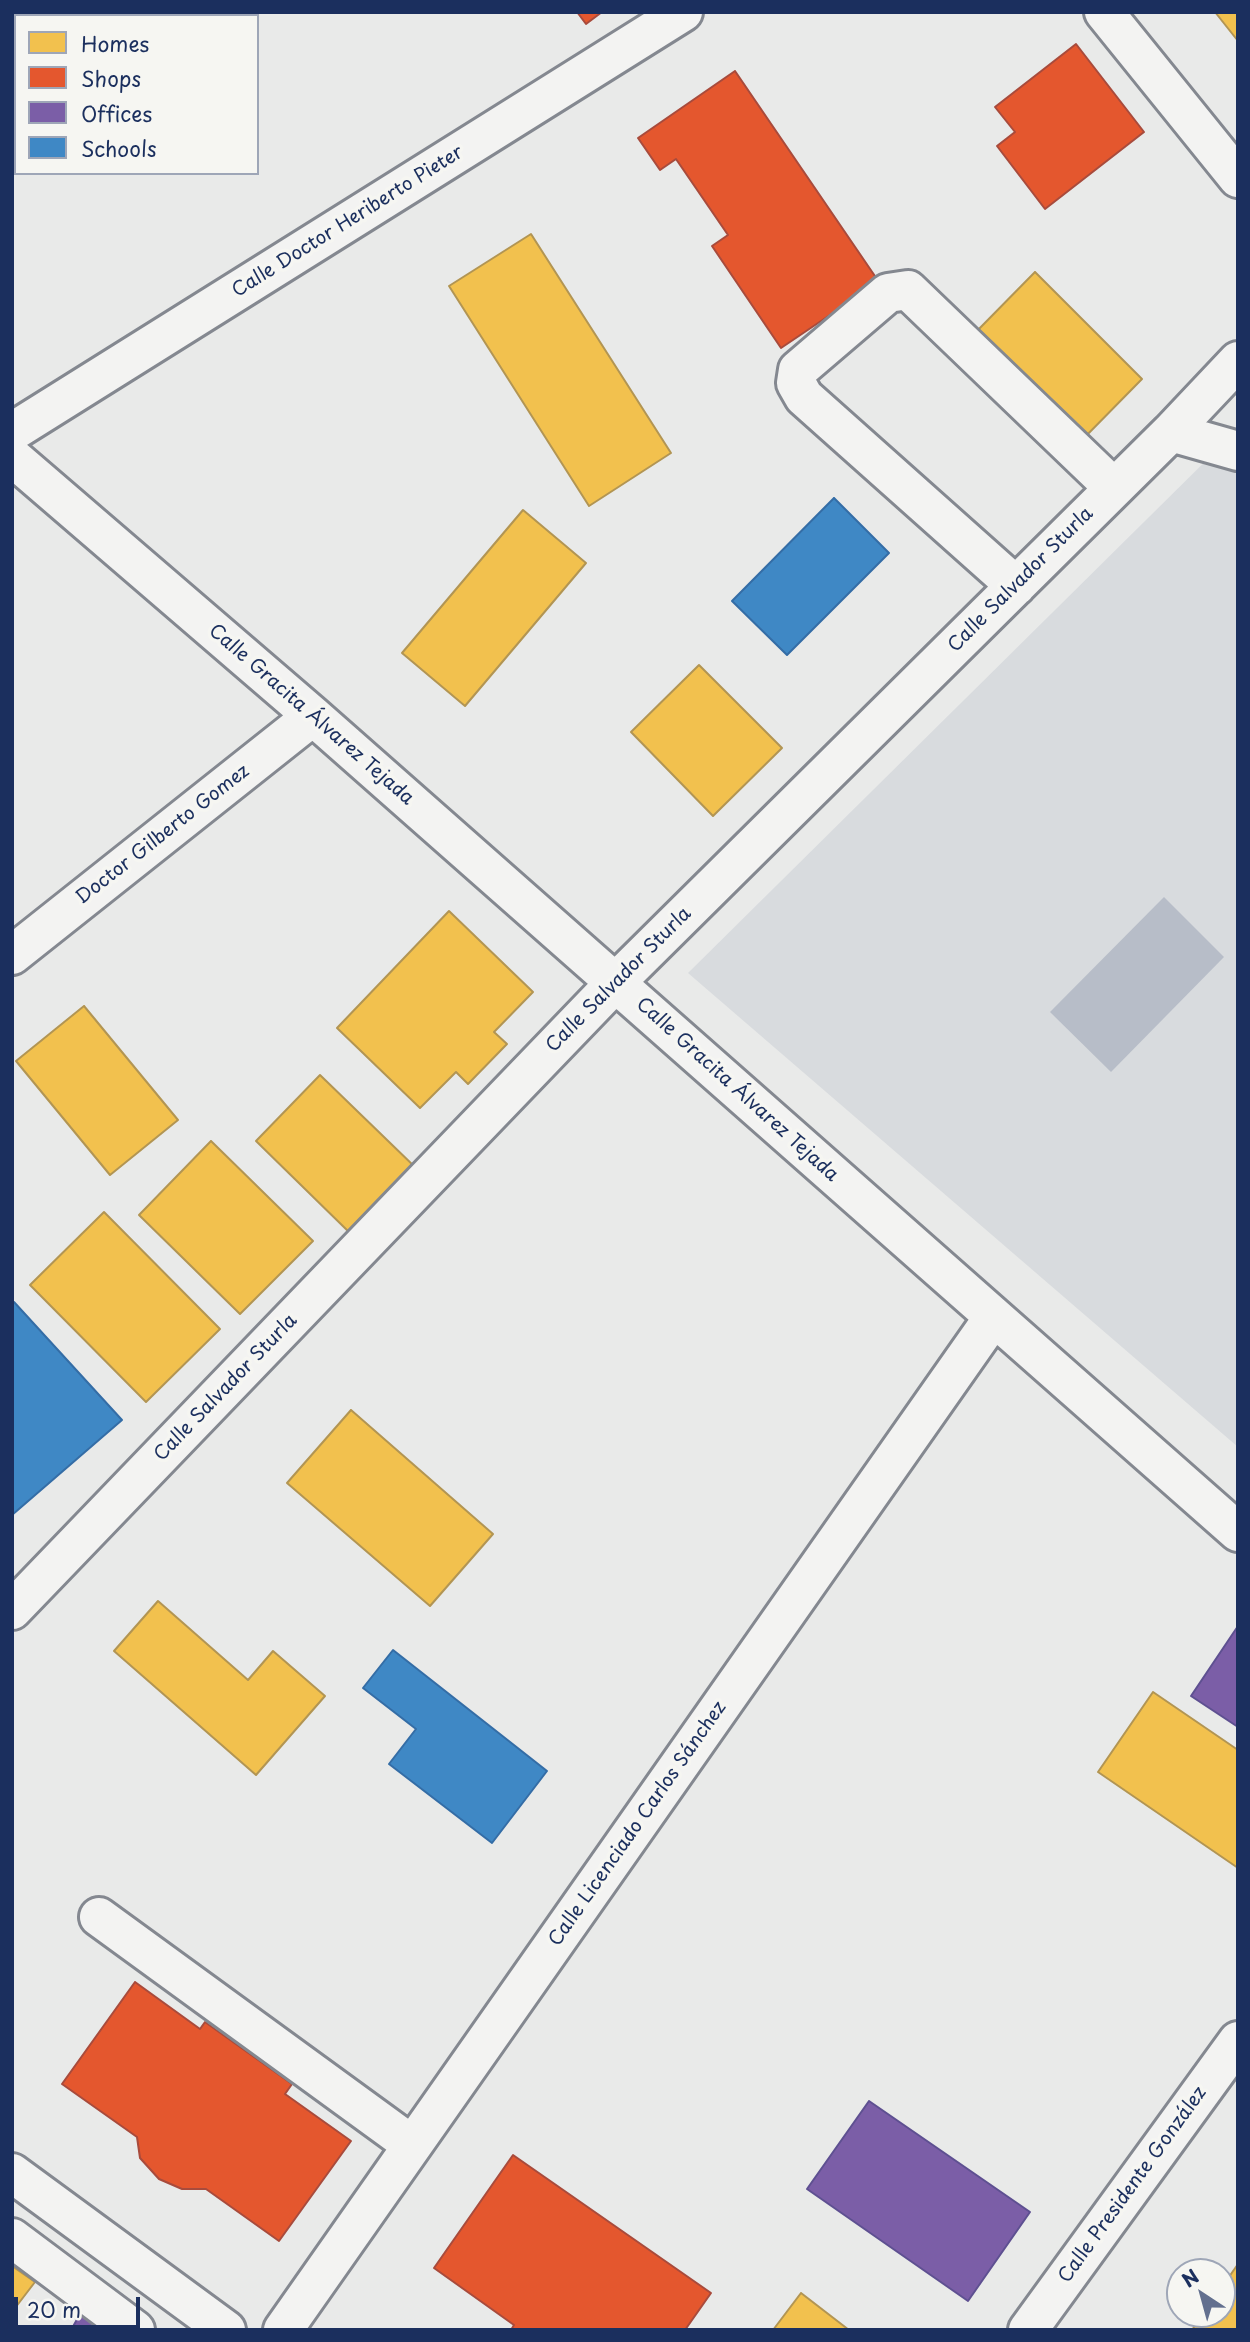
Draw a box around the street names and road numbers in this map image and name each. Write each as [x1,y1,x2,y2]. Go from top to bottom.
street label: Calle Doctor Heriberto Pieter [228,141,468,303]
street label: Calle Salvador Sturla [944,503,1098,657]
street label: Calle Gracita Álvarez Tejada [204,620,418,810]
street label: Doctor Gilberto Gomez [72,760,254,910]
street label: Calle Salvador Sturla [542,903,696,1057]
street label: Calle Gracita Álvarez Tejada [631,993,843,1187]
street label: Calle Salvador Sturla [150,1310,302,1466]
street label: Calle Licenciado Carlos Sánchez [544,1697,732,1951]
street label: Calle Presidente González [1054,2082,1212,2288]

